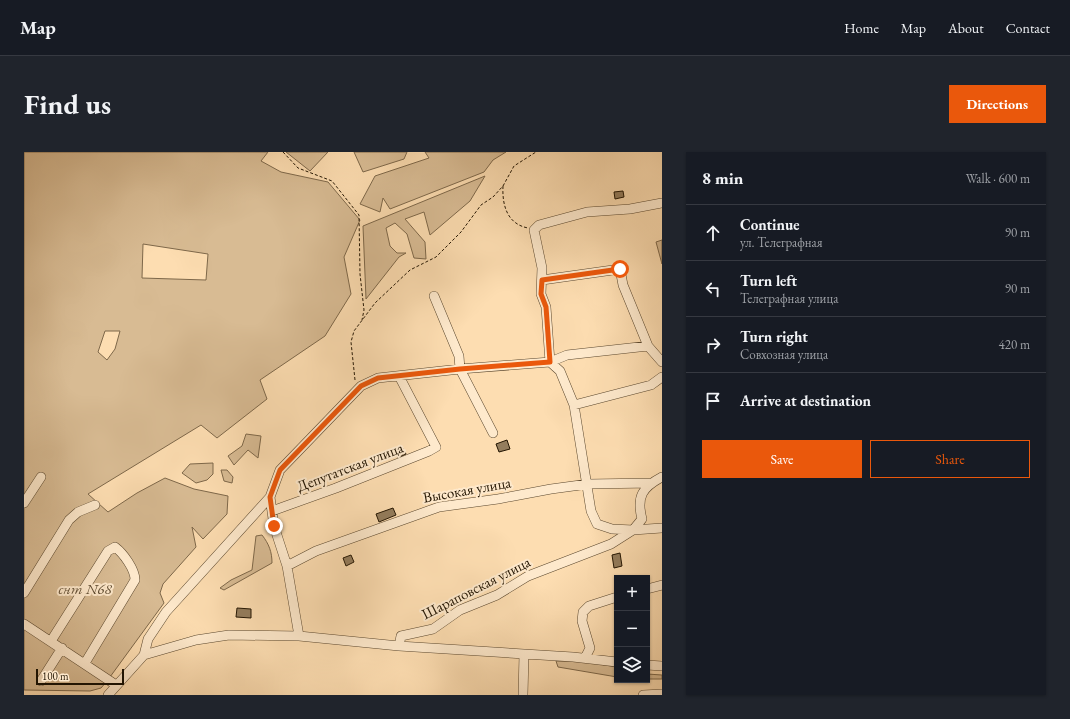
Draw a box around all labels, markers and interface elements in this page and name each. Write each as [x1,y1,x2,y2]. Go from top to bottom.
text: Map [20,15,56,40]
text: Home [844,19,879,37]
text: Map [901,19,926,37]
text: About [948,19,984,37]
text: Contact [1006,19,1050,37]
button: Directions [949,85,1046,123]
text: Find us [24,86,111,122]
text: 8 min [702,167,743,189]
text: Walk · 600 m [966,170,1030,187]
text: Continue [740,215,800,234]
icon: ahead [702,222,724,244]
text: 90 m [1005,224,1030,241]
text: ул. Телеграфная [740,234,823,251]
route start [611,260,629,278]
text: Turn left [740,271,797,290]
icon: left [702,278,724,300]
text: 90 m [1005,280,1030,297]
text: Телеграфная улица [740,290,838,307]
text: Turn right [740,327,808,346]
icon: right [702,334,724,356]
text: 420 m [999,336,1030,353]
text: Совхозная улица [740,346,828,363]
icon: arrive [702,390,724,412]
text: Arrive at destination [740,391,871,410]
street label: Депутатская улица [294,438,406,496]
button: Save [702,440,862,478]
button: Share [870,440,1030,478]
street label: Высокая улица [422,472,512,507]
route end [265,517,283,535]
street label: Шараповская улица [418,552,533,623]
map controls [614,575,650,683]
button: + [614,575,650,611]
park label: снт N68 [58,579,112,598]
button: − [614,611,650,647]
button: layers [614,647,650,683]
scale bar [36,667,124,686]
text: 100 m [42,669,69,683]

